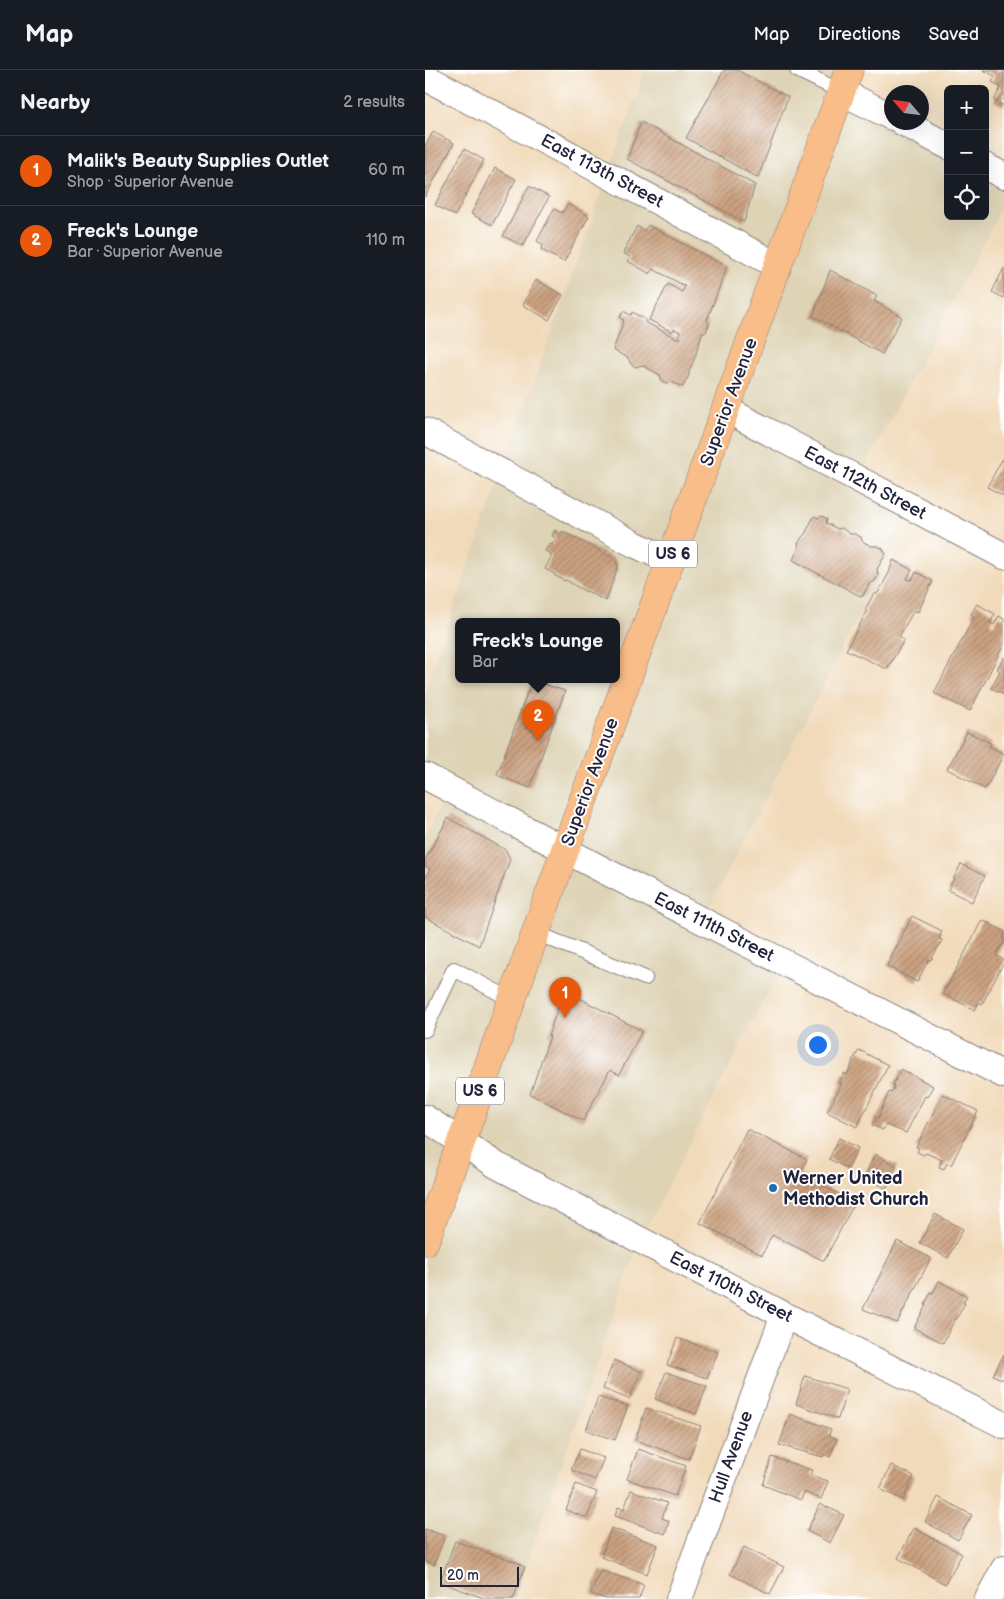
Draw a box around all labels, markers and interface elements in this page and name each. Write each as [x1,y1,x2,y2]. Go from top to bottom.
text: Map [25,20,73,49]
text: Map [754,24,790,45]
text: Directions [818,24,900,45]
text: Saved [928,24,979,45]
north arrow [884,85,929,130]
map controls [944,85,989,220]
button: + [944,85,989,130]
text: Nearby [20,90,90,115]
text: 2 results [343,93,405,112]
street label: East 113th Street [537,130,667,212]
button: − [944,130,989,175]
text: Malik's Beauty Supplies Outlet [67,150,329,173]
text: 1 [33,161,39,180]
text: 60 m [368,161,405,180]
text: Shop · Superior Avenue [67,173,234,192]
button: locate [944,175,989,220]
text: Freck's Lounge [67,220,198,243]
text: 2 [31,231,41,250]
text: 110 m [366,231,405,250]
text: Bar · Superior Avenue [67,243,223,262]
street label: Superior Avenue [696,335,762,469]
street label: East 112th Street [800,442,930,524]
road number: US 6 [649,540,697,568]
popup [455,618,620,683]
text: Freck's Lounge [472,630,603,653]
text: Bar [472,653,498,672]
pin: 2 [522,700,554,741]
street label: Superior Avenue [557,715,623,849]
street label: East 111th Street [651,888,778,966]
pin: 1 [549,977,581,1018]
your location [805,1032,831,1058]
road number: US 6 [456,1078,504,1104]
place label: Werner United Methodist Church [783,1168,929,1210]
marker: Werner United Methodist Church [767,1182,779,1194]
street label: East 110th Street [666,1247,796,1327]
street label: Hull Avenue [705,1408,757,1506]
scale bar [440,1564,519,1587]
text: 20 m [447,1567,479,1584]

